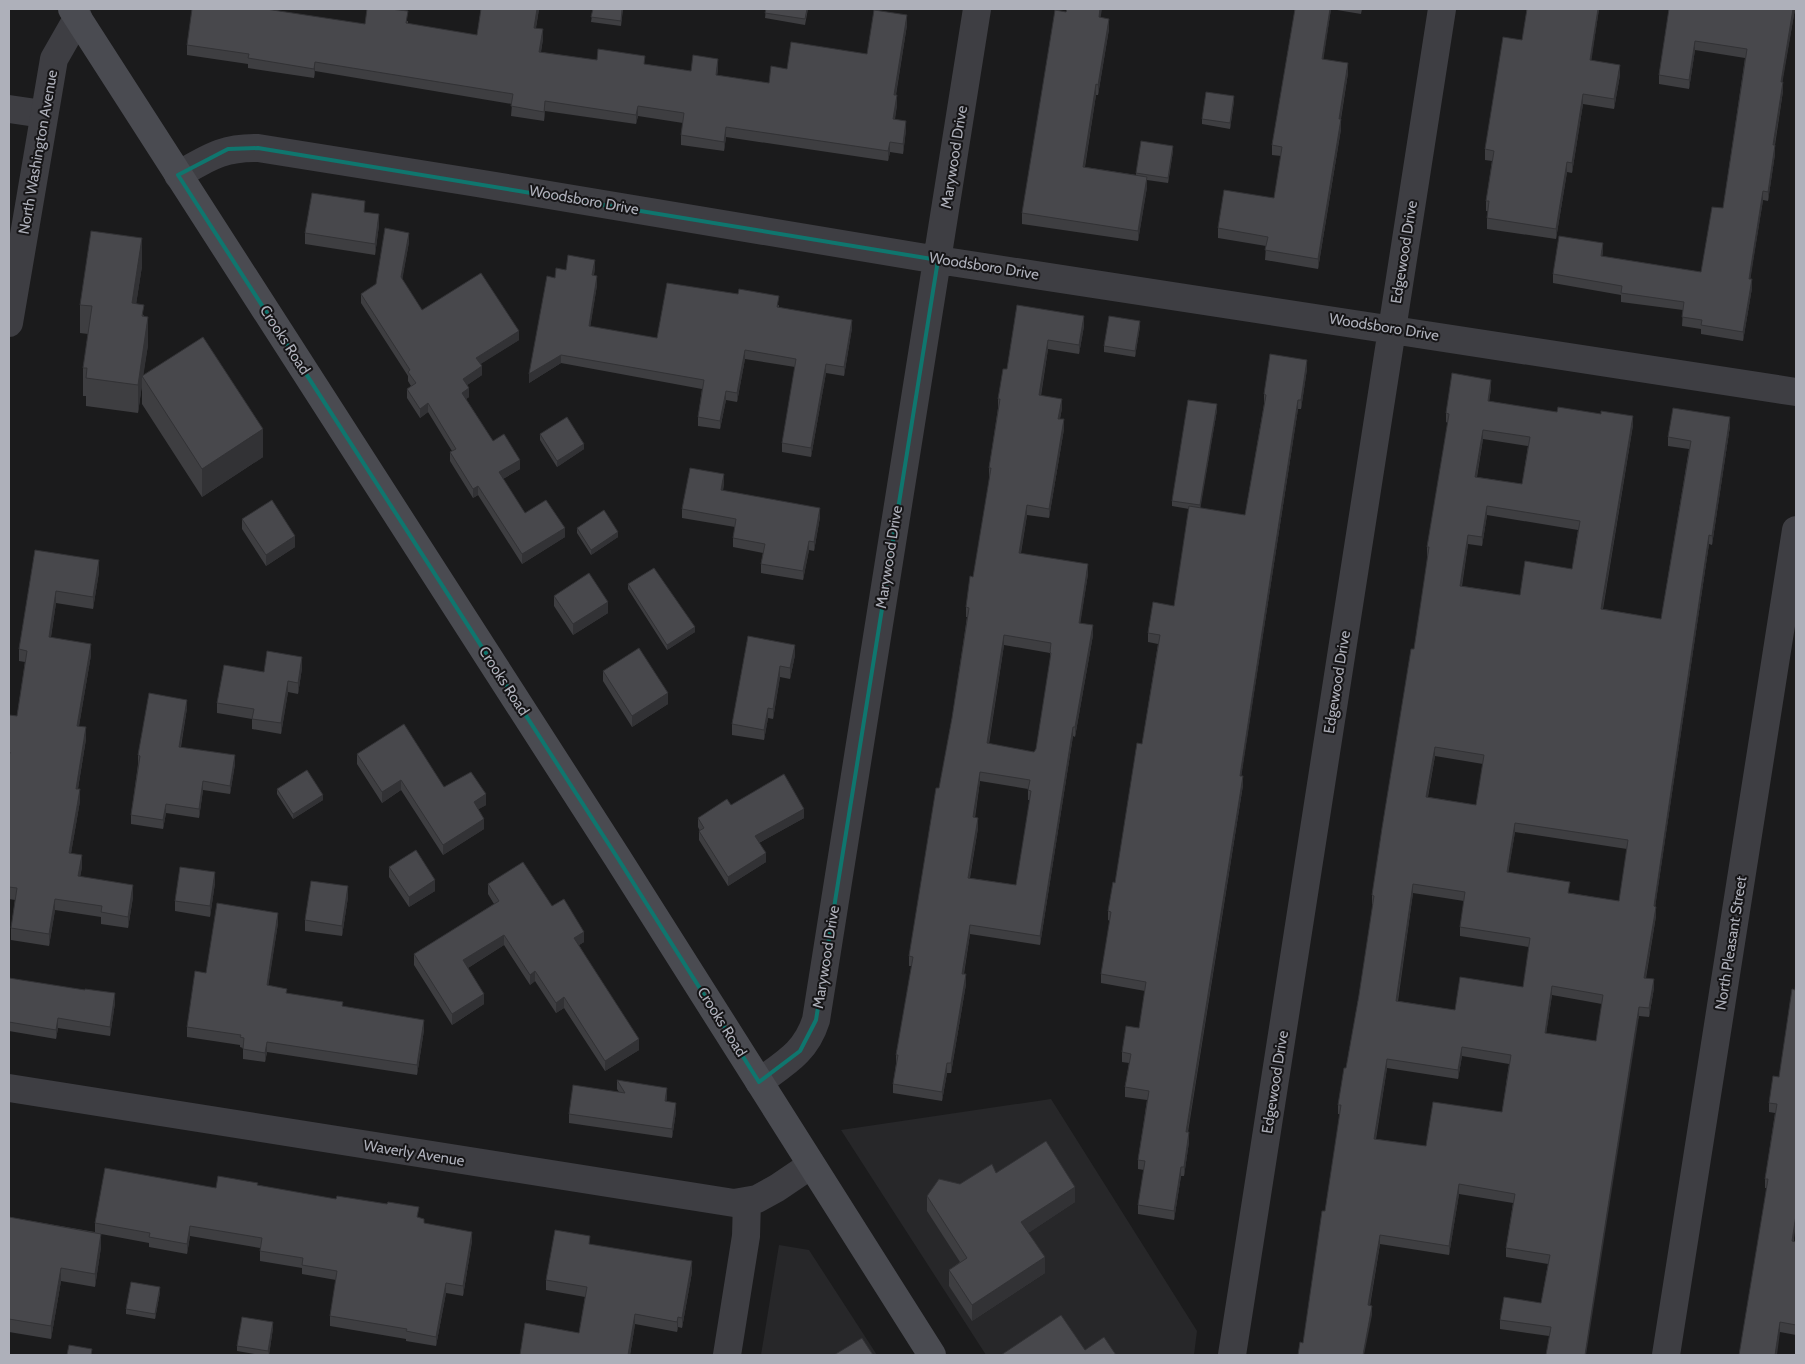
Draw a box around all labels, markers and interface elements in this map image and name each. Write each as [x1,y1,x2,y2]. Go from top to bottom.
street label: North Washington Avenue [15,68,61,236]
street label: Marywood Drive [937,104,971,210]
street label: Woodsboro Drive [528,181,641,219]
street label: Edgewood Drive [1387,199,1421,305]
street label: Woodsboro Drive [928,248,1041,284]
street label: Crooks Road [256,302,314,378]
street label: Woodsboro Drive [1328,309,1441,345]
street label: Marywood Drive [872,504,906,610]
street label: Edgewood Drive [1320,629,1354,735]
street label: Crooks Road [475,643,533,719]
street label: North Pleasant Street [1712,875,1750,1011]
street label: Marywood Drive [809,904,843,1010]
street label: Crooks Road [693,984,751,1060]
street label: Edgewood Drive [1258,1029,1292,1135]
street label: Waverly Avenue [362,1136,466,1170]

